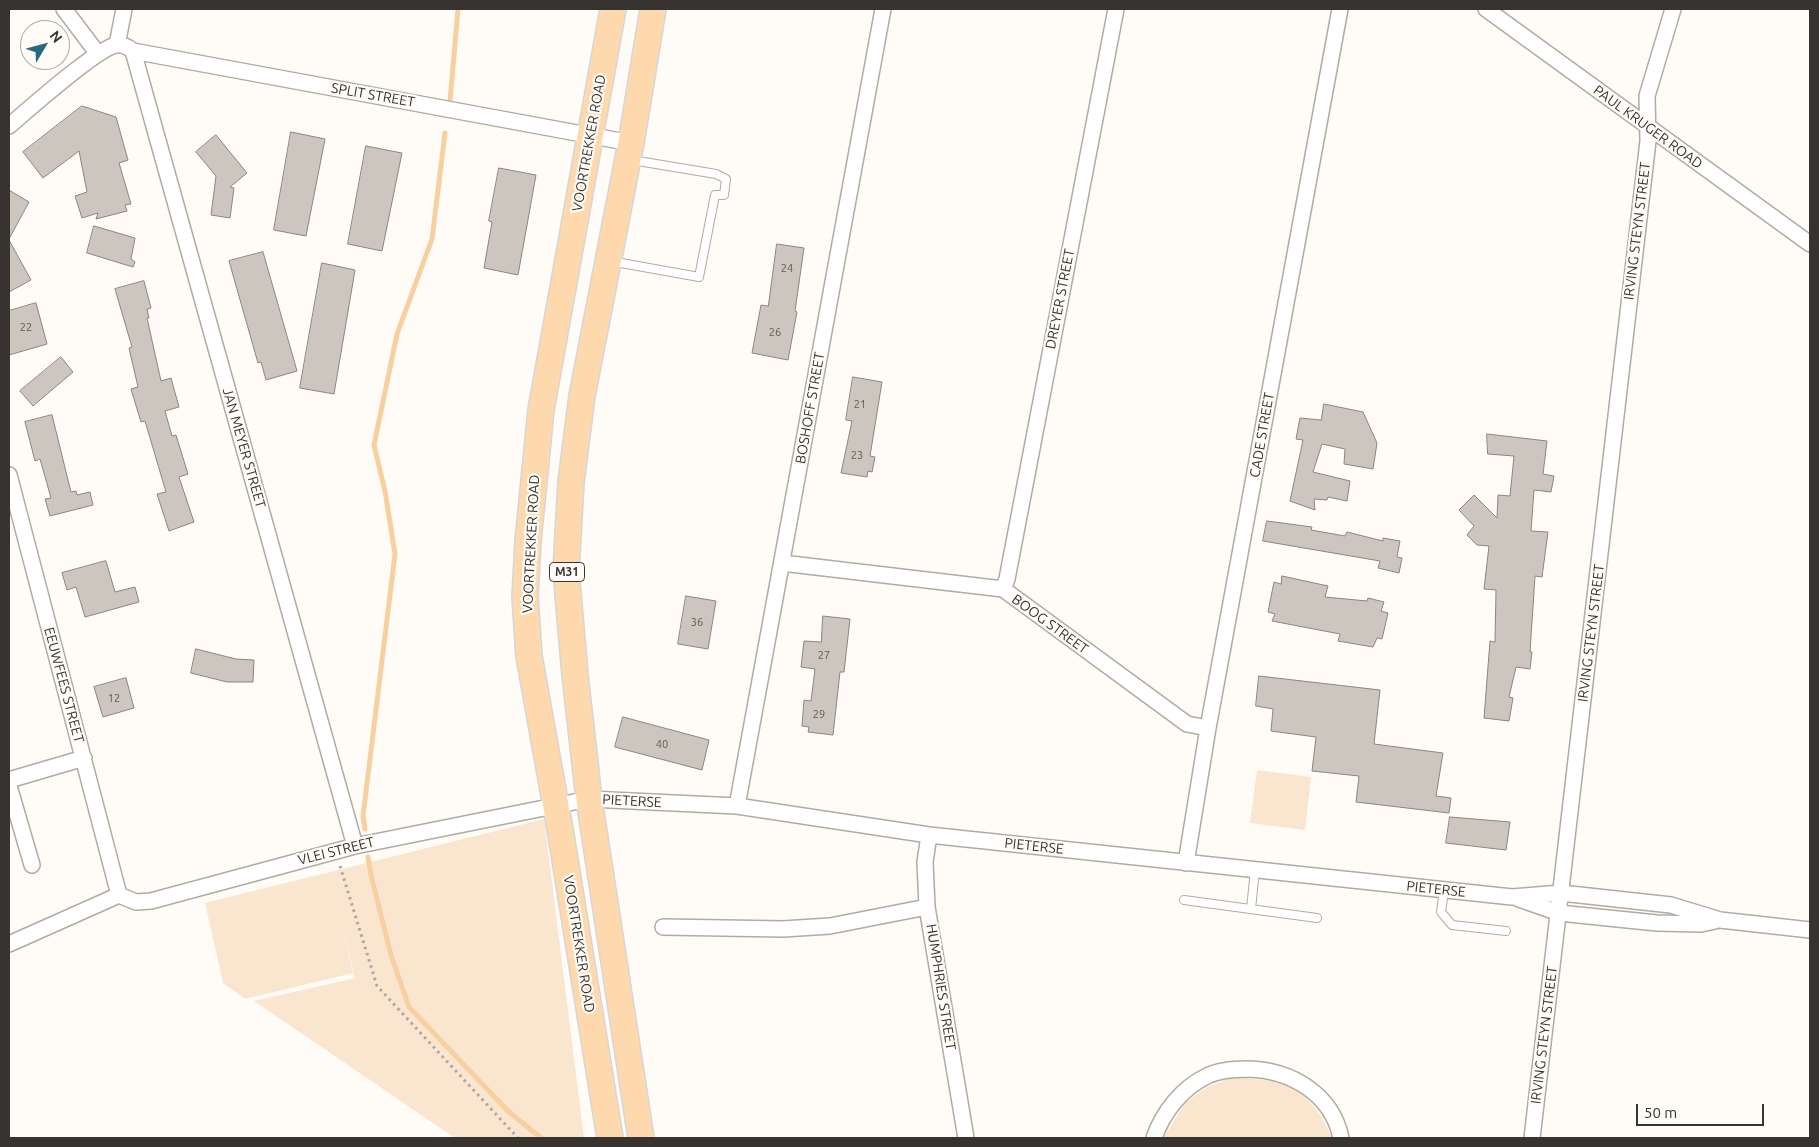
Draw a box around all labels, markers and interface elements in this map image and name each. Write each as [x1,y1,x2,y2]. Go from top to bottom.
north arrow [20,20,70,70]
text: N [47,28,66,46]
street label: VOORTREKKER ROAD [569,73,609,213]
street label: SPLIT STREET [330,79,416,111]
street label: PAUL KRUGER ROAD [1590,82,1706,172]
street label: IRVING STEYN STREET [1620,161,1654,301]
street label: DREYER STREET [1042,247,1078,351]
house number: 24 [781,261,793,275]
house number: 22 [20,320,32,334]
house number: 26 [769,325,781,339]
street label: BOSHOFF STREET [792,351,828,465]
street label: JAN MEYER STREET [219,386,269,510]
street label: CADE STREET [1246,391,1278,479]
house number: 21 [854,397,866,411]
house number: 23 [851,448,863,462]
street label: VOORTREKKER ROAD [519,474,543,614]
road number: M31 [550,562,584,582]
street label: IRVING STEYN STREET [1574,563,1608,703]
street label: BOOG STREET [1008,591,1092,657]
house number: 36 [691,615,703,629]
street label: EEUWFEES STREET [40,625,88,745]
house number: 27 [818,648,830,662]
house number: 12 [108,691,120,705]
house number: 29 [813,707,825,721]
house number: 40 [656,737,668,751]
street label: PIETERSE [602,791,662,811]
street label: VLEI STREET [296,833,376,869]
street label: PIETERSE [1004,835,1064,857]
street label: VOORTREKKER ROAD [560,874,598,1014]
street label: PIETERSE [1406,878,1466,900]
street label: HUMPHRIES STREET [923,923,959,1051]
street label: IRVING STEYN STREET [1527,965,1561,1105]
scale bar [1639,1094,1766,1126]
text: 50 m [1644,1104,1677,1121]

